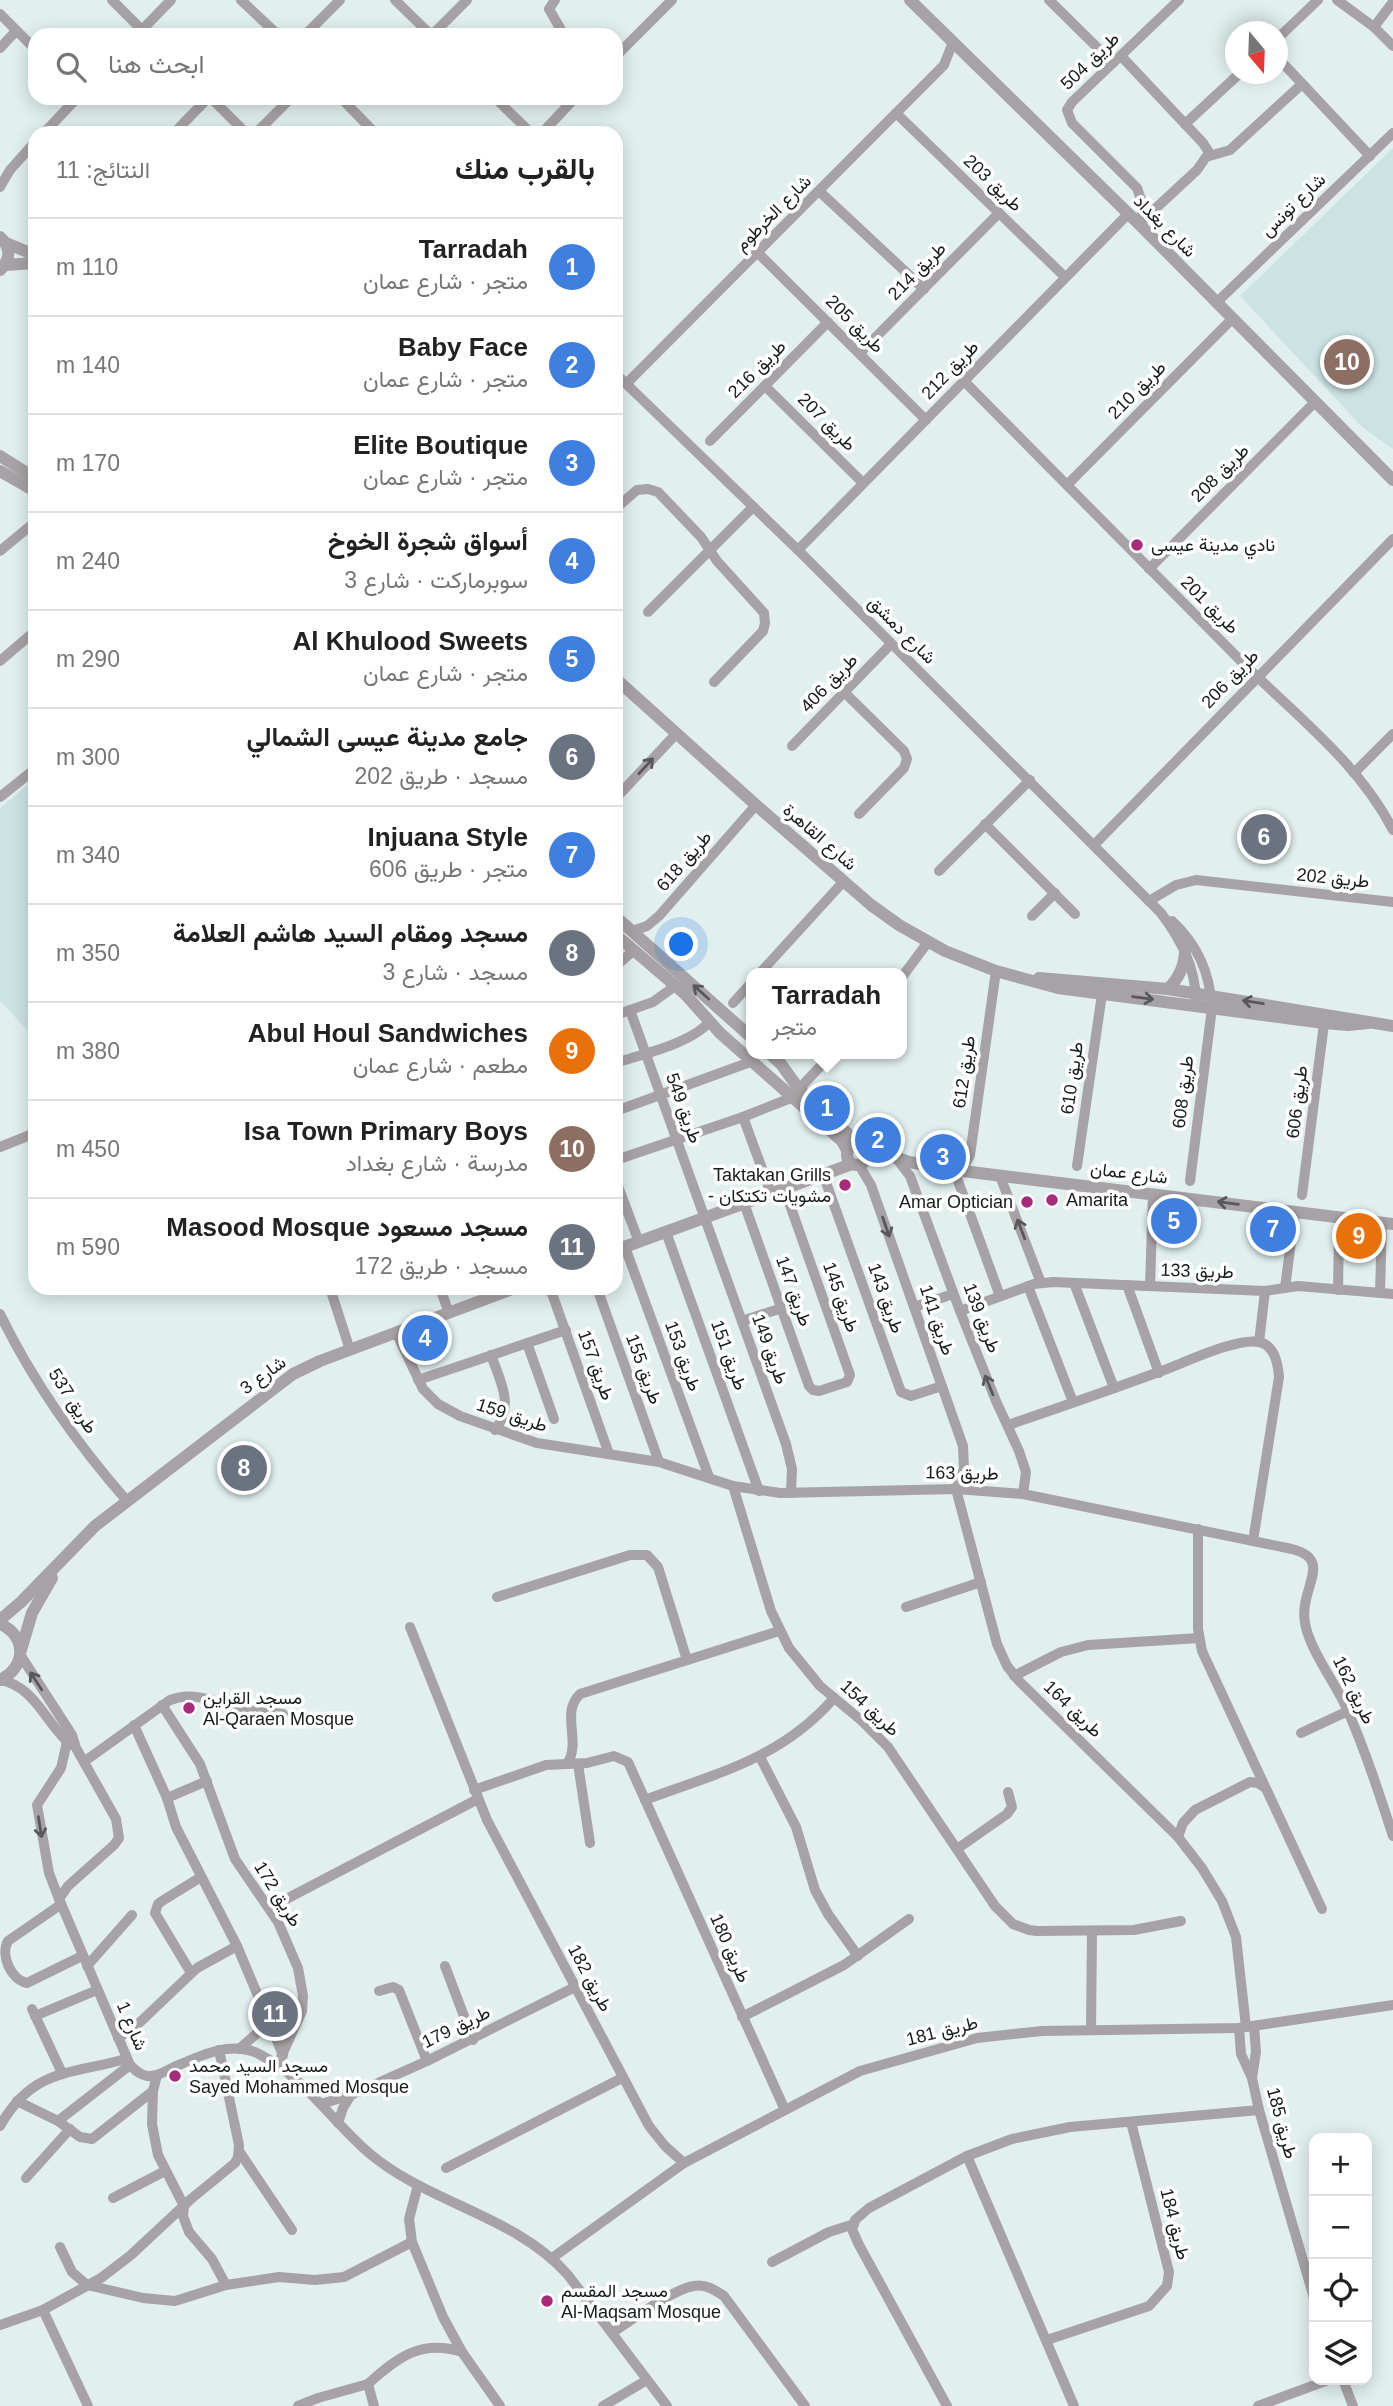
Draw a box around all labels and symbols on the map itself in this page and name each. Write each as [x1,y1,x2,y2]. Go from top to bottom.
north arrow [1225,21,1288,84]
street label: طريق 504 [1057,28,1124,94]
street label: طريق 203 [959,150,1026,216]
street label: شارع تونس [1257,169,1331,242]
street label: شارع الخرطوم [731,171,816,256]
street label: شارع بغداد [1129,191,1200,262]
street label: طريق 214 [884,238,951,305]
street label: طريق 205 [821,291,888,358]
street label: طريق 216 [724,336,791,403]
pin: 10 [1324,336,1370,388]
street label: طريق 212 [917,337,983,404]
street label: طريق 210 [1104,357,1171,424]
street label: طريق 207 [793,389,860,456]
street label: طريق 208 [1187,440,1254,507]
place label: نادي مدينة عيسى [1151,535,1275,560]
marker: نادي مدينة عيسى [1129,537,1145,553]
street label: طريق 201 [1176,572,1243,639]
street label: شارع دمشق [863,592,940,669]
street label: طريق 206 [1197,646,1263,713]
street label: طريق 406 [796,650,862,717]
one-way arrow [638,758,655,775]
street label: شارع القاهرة [778,800,861,876]
pin: 6 [1241,811,1287,863]
street label: طريق 618 [652,827,716,896]
street label: طريق 202 [1295,864,1370,893]
your location [664,927,698,961]
one-way arrow [692,984,710,1000]
one-way arrow [1131,992,1154,1005]
one-way arrow [1242,995,1264,1008]
street label: طريق 612 [949,1034,980,1110]
street label: طريق 610 [1057,1040,1088,1116]
street label: طريق 608 [1169,1054,1198,1130]
street label: طريق 606 [1283,1064,1312,1140]
street label: طريق 549 [661,1070,706,1146]
pin: 1 [804,1082,850,1134]
pin: 2 [855,1114,901,1166]
pin: 3 [920,1131,966,1183]
street label: شارع عمان [1089,1158,1169,1190]
place label: Taktakan Grills - مشويات تكتكان [708,1165,831,1207]
marker: Taktakan Grills - مشويات تكتكان [837,1177,853,1193]
place label: Amarita [1066,1190,1129,1210]
place label: Amar Optician [899,1192,1013,1212]
marker: Amarita [1044,1192,1060,1208]
marker: Amar Optician [1019,1194,1035,1210]
pin: 5 [1151,1195,1197,1247]
one-way arrow [1217,1197,1240,1210]
pin: 7 [1250,1203,1296,1255]
pin: 9 [1336,1210,1382,1262]
one-way arrow [881,1216,893,1238]
one-way arrow [1013,1219,1026,1241]
street label: طريق 147 [771,1253,816,1329]
street label: طريق 145 [818,1259,863,1335]
street label: طريق 143 [863,1260,908,1336]
street label: طريق 133 [1160,1260,1234,1283]
street label: طريق 139 [959,1280,1004,1356]
street label: طريق 141 [915,1282,958,1358]
street label: طريق 149 [747,1311,792,1387]
pin: 4 [402,1312,448,1364]
street label: طريق 151 [706,1317,751,1393]
street label: طريق 153 [660,1318,705,1394]
street label: طريق 157 [573,1327,618,1403]
street label: طريق 155 [621,1331,666,1407]
street label: شارع 3 [236,1352,291,1400]
street label: طريق 537 [44,1365,101,1438]
one-way arrow [982,1374,995,1396]
street label: طريق 159 [474,1394,550,1437]
pin: 8 [221,1442,267,1494]
street label: طريق 163 [925,1462,999,1485]
street label: طريق 162 [1328,1653,1379,1728]
one-way arrow [28,1672,42,1692]
street label: طريق 154 [836,1676,904,1741]
street label: طريق 164 [1039,1676,1106,1742]
place label: مسجد القراين Al-Qaraen Mosque [203,1688,354,1729]
marker: مسجد القراين Al-Qaraen Mosque [181,1700,197,1716]
one-way arrow [34,1815,47,1838]
street label: طريق 172 [249,1858,306,1931]
street label: طريق 180 [705,1910,754,1986]
street label: طريق 182 [563,1941,616,2015]
pin: 11 [252,1988,298,2040]
street label: شارع 1 [111,1999,151,2054]
street label: طريق 179 [419,2002,494,2053]
street label: طريق 181 [904,2012,980,2051]
place label: مسجد السيد محمد Sayed Mohammed Mosque [189,2056,409,2097]
marker: مسجد السيد محمد Sayed Mohammed Mosque [167,2068,183,2084]
street label: طريق 185 [1262,2085,1301,2161]
street label: طريق 184 [1155,2186,1194,2262]
place label: مسجد المقسم Al-Maqsam Mosque [561,2281,721,2322]
marker: مسجد المقسم Al-Maqsam Mosque [539,2293,555,2309]

